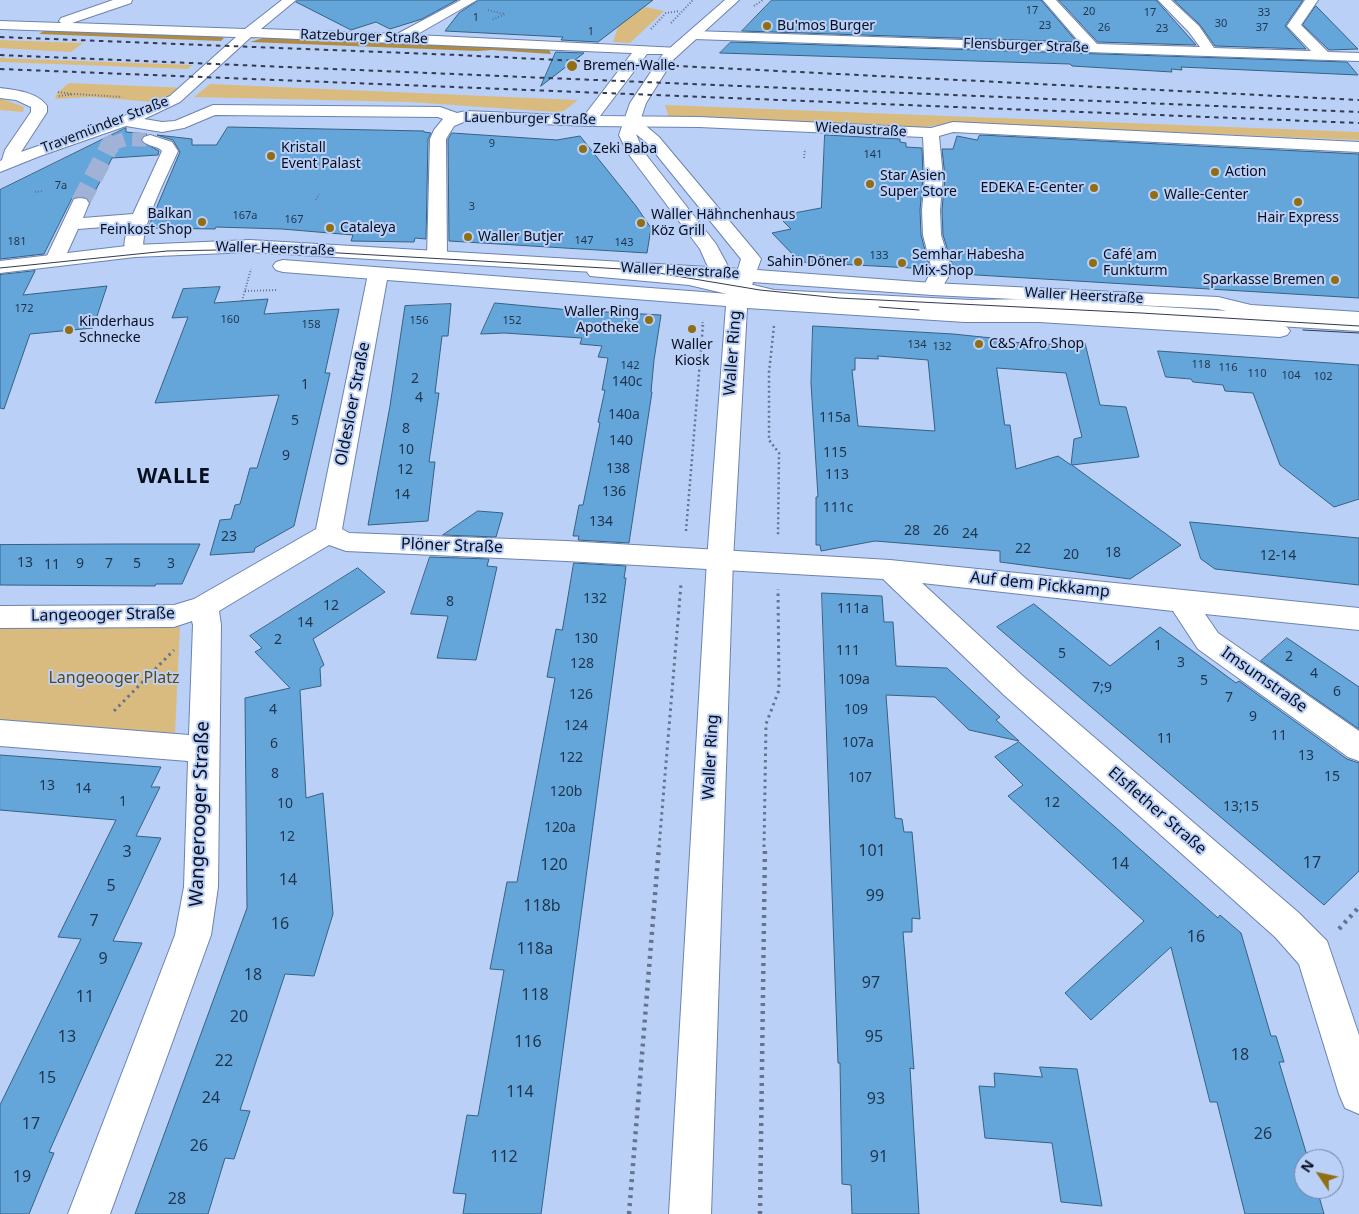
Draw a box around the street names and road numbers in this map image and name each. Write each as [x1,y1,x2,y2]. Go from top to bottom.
street label: Ratzeburger Straße [300,26,428,48]
street label: Flensburger Straße [963,35,1089,57]
street label: Travemünder Straße [39,93,171,157]
street label: Lauenburger Straße [464,109,596,129]
street label: Wiedaustraße [815,119,907,141]
street label: Waller Heerstraße [215,239,335,259]
street label: Waller Heerstraße [620,259,740,283]
street label: Waller Heerstraße [1024,284,1144,308]
street label: Waller Ring [720,310,746,396]
street label: Oldesloer Straße [332,340,374,468]
street label: Plöner Straße [401,535,503,557]
street label: Auf dem Pickkamp [969,568,1111,602]
street label: Langeooger Straße [31,604,175,626]
street label: Imsumstraße [1217,643,1311,717]
street label: Waller Ring [699,714,723,800]
street label: Wangerooger Straße [185,721,215,907]
street label: Elsflether Straße [1104,763,1210,859]

